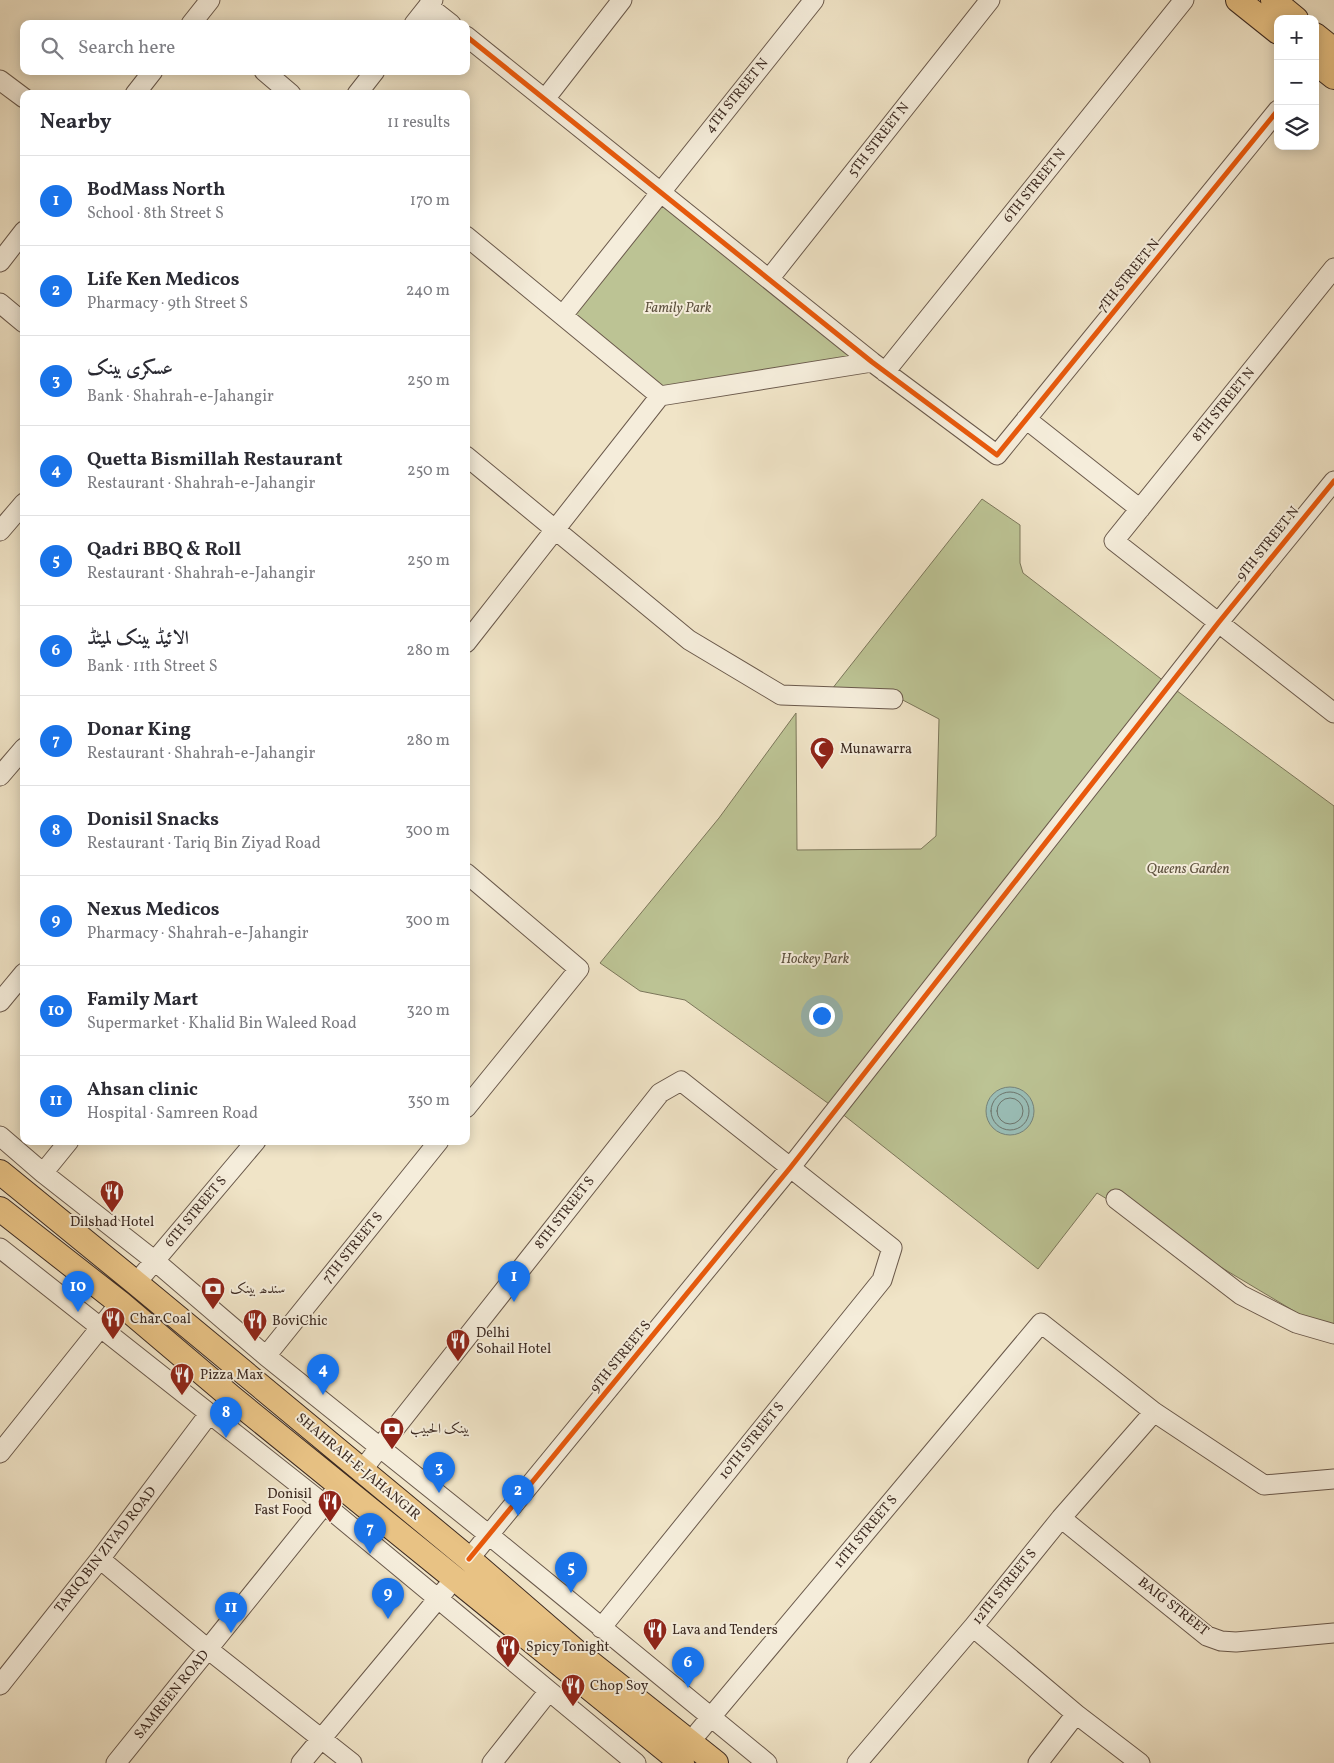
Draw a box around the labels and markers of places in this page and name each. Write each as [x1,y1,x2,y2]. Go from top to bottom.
mosque icon: Munawarra [809,736,835,770]
place label: Munawarra [840,740,912,759]
restaurant icon: Dilshad Hotel [99,1179,125,1213]
place label: Dilshad Hotel [70,1213,154,1232]
pin: 1 [498,1261,530,1302]
pin: 10 [62,1271,94,1312]
bank icon: سندھ بینک [200,1276,226,1310]
place label: سندھ بینک [230,1280,285,1299]
restaurant icon: Char Coal [100,1306,126,1340]
restaurant icon: BoviChic [242,1308,268,1342]
place label: Char Coal [130,1310,191,1329]
place label: BoviChic [272,1312,328,1331]
place label: Delhi Sohail Hotel [476,1324,551,1359]
restaurant icon: Delhi Sohail Hotel [445,1328,471,1362]
pin: 4 [307,1354,339,1395]
restaurant icon: Pizza Max [169,1362,195,1396]
place label: Pizza Max [200,1366,263,1385]
pin: 8 [210,1397,242,1438]
bank icon: بينک الحبيب [379,1416,405,1450]
place label: بينک الحبيب [410,1420,470,1439]
pin: 3 [423,1452,455,1493]
pin: 2 [502,1475,534,1516]
place label: Donisil Fast Food [254,1485,312,1520]
restaurant icon: Donisil Fast Food [317,1489,343,1523]
pin: 7 [354,1513,386,1554]
pin: 5 [555,1552,587,1593]
pin: 9 [372,1578,404,1619]
pin: 11 [215,1592,247,1633]
restaurant icon: Lava and Tenders [642,1617,668,1651]
place label: Lava and Tenders [672,1621,778,1640]
restaurant icon: Spicy Tonight [495,1634,521,1668]
place label: Spicy Tonight [526,1638,609,1657]
pin: 6 [672,1647,704,1688]
restaurant icon: Chop Soy [560,1673,586,1707]
place label: Chop Soy [590,1677,649,1696]

